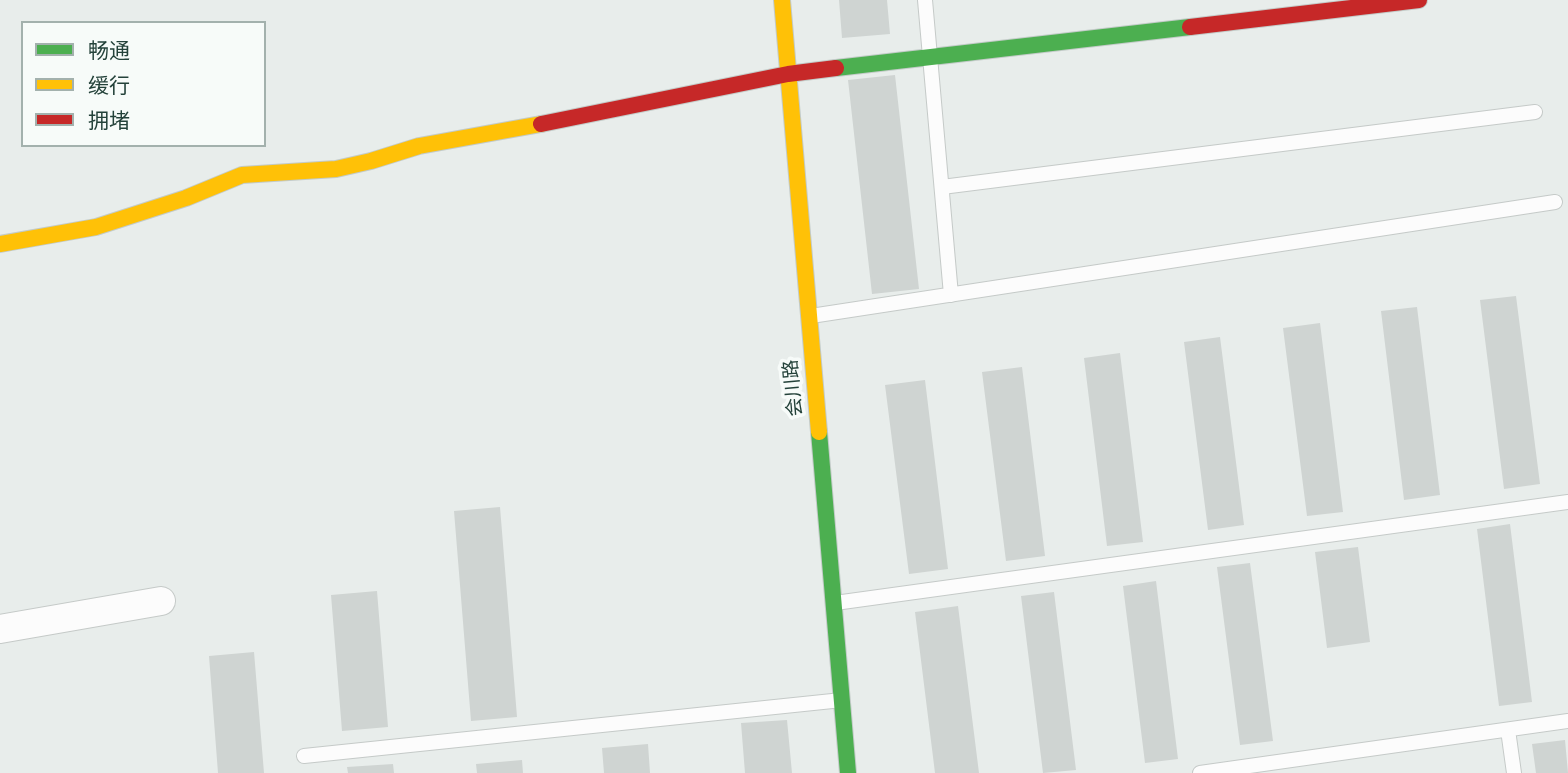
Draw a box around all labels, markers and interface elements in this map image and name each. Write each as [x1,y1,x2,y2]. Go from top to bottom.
legend [21,21,266,147]
text: 畅通 [88,37,130,65]
text: 缓行 [88,72,130,100]
text: 拥堵 [88,107,130,135]
street label: 会川路 [780,359,808,417]

